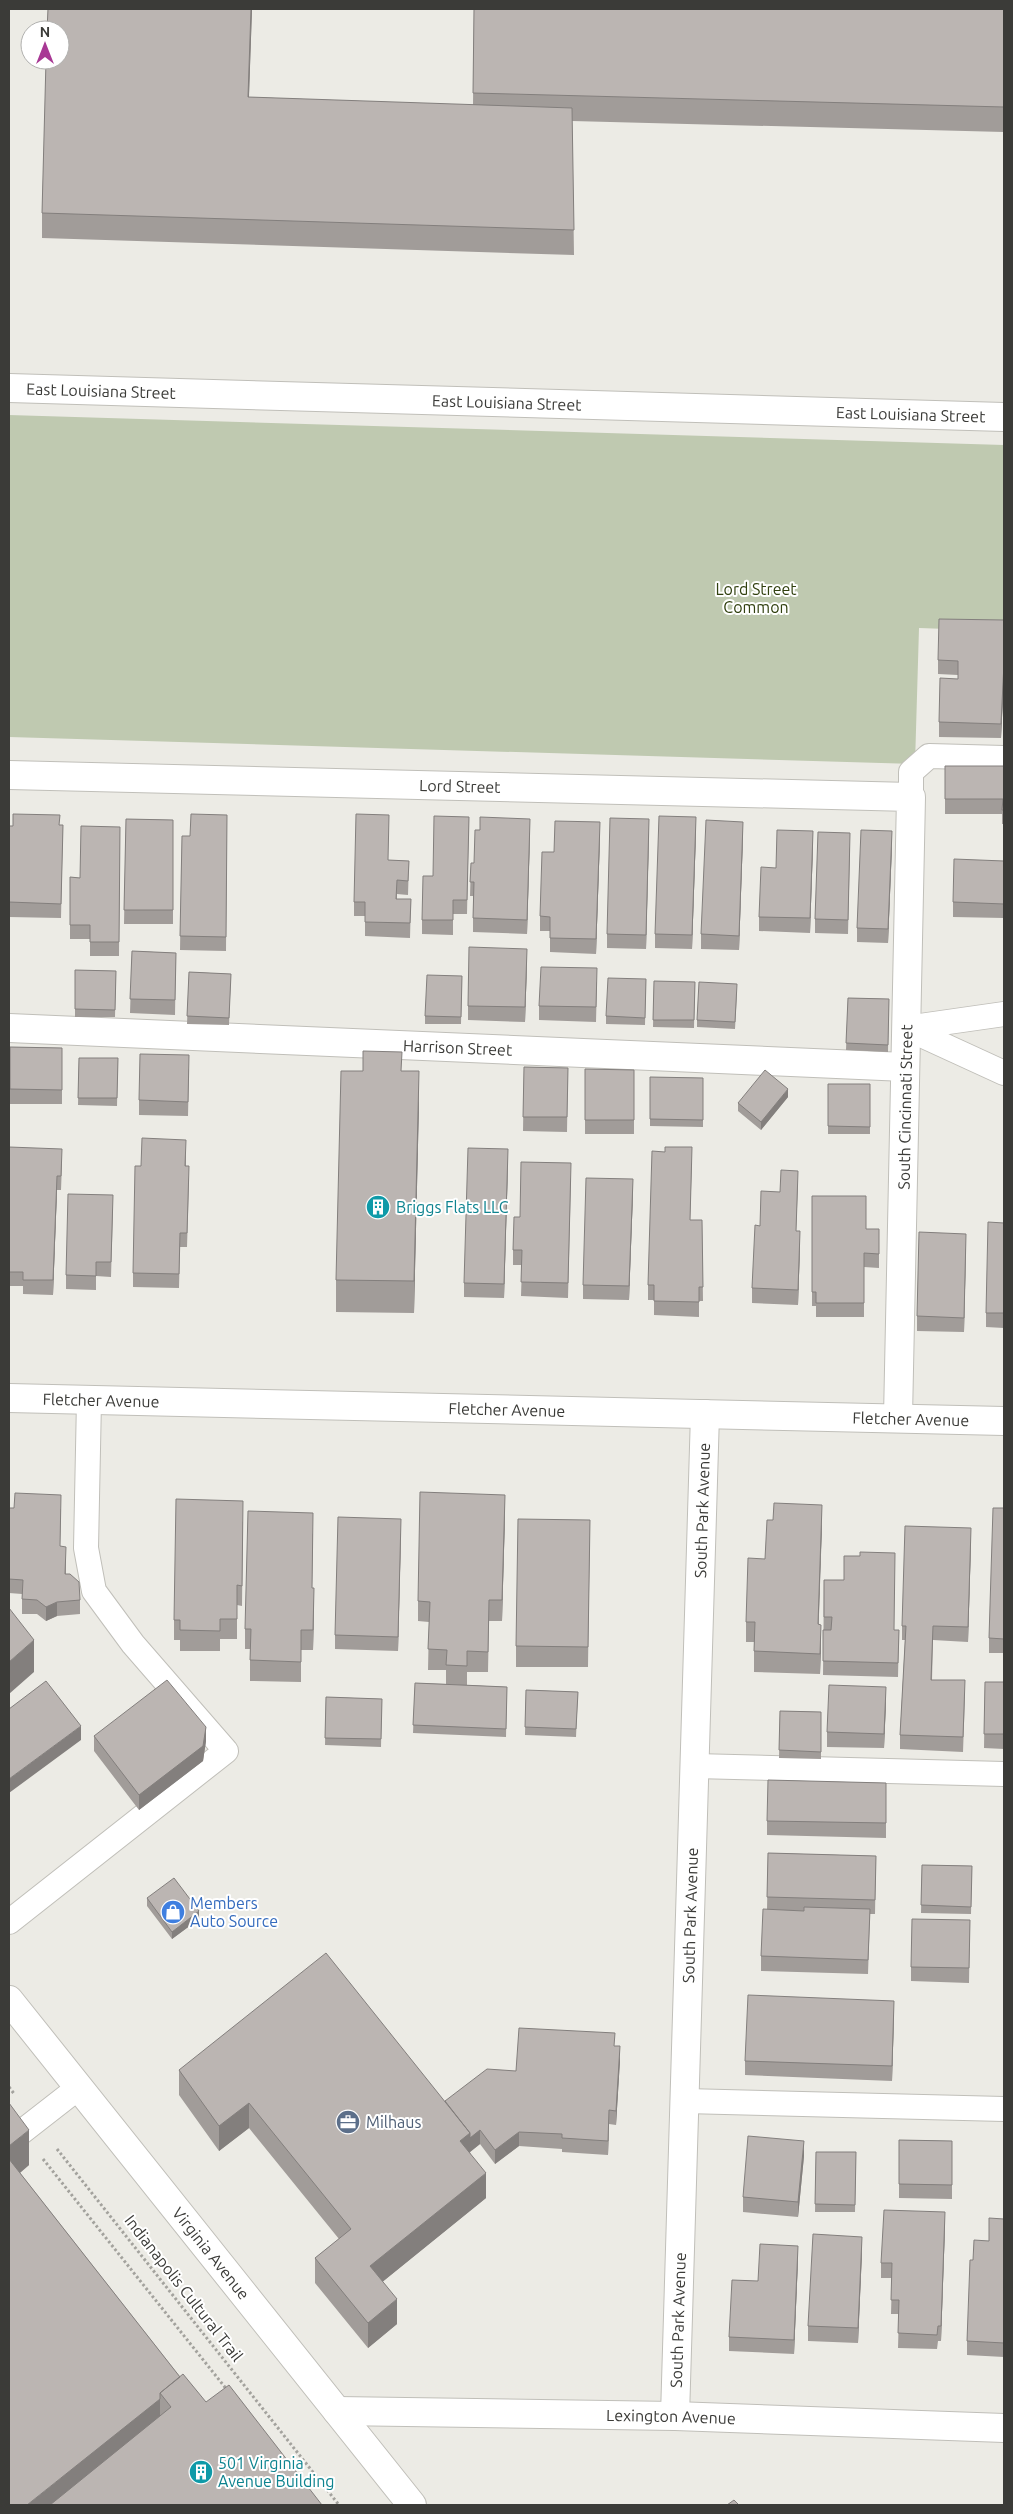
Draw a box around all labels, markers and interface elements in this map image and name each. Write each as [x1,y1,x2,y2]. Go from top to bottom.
north arrow [20,20,70,70]
text: N [40,24,50,40]
street label: East Louisiana Street [26,380,177,402]
street label: East Louisiana Street [432,391,582,414]
street label: East Louisiana Street [836,403,986,425]
park label: Lord Street Common [715,580,797,616]
street label: Lord Street [419,776,501,796]
street label: South Cincinnati Street [895,1024,915,1190]
street label: Harrison Street [403,1036,513,1059]
building icon: Briggs Flats LLC [365,1194,391,1220]
place label: Briggs Flats LLC [396,1198,509,1216]
street label: Fletcher Avenue [42,1390,160,1410]
street label: Fletcher Avenue [448,1399,565,1420]
street label: Fletcher Avenue [852,1408,969,1429]
street label: South Park Avenue [691,1442,713,1578]
street label: South Park Avenue [679,1847,701,1983]
place label: Members Auto Source [190,1894,278,1930]
shop icon: Members Auto Source [160,1899,186,1925]
office icon: Milhaus [335,2109,361,2135]
place label: Milhaus [366,2113,421,2131]
street label: Virginia Avenue [169,2204,253,2303]
street label: Indianapolis Cultural Trail [121,2211,247,2365]
street label: South Park Avenue [667,2252,689,2388]
street label: Lexington Avenue [606,2406,736,2427]
place label: 501 Virginia Avenue Building [218,2454,335,2490]
building icon: 501 Virginia Avenue Building [188,2459,214,2485]

